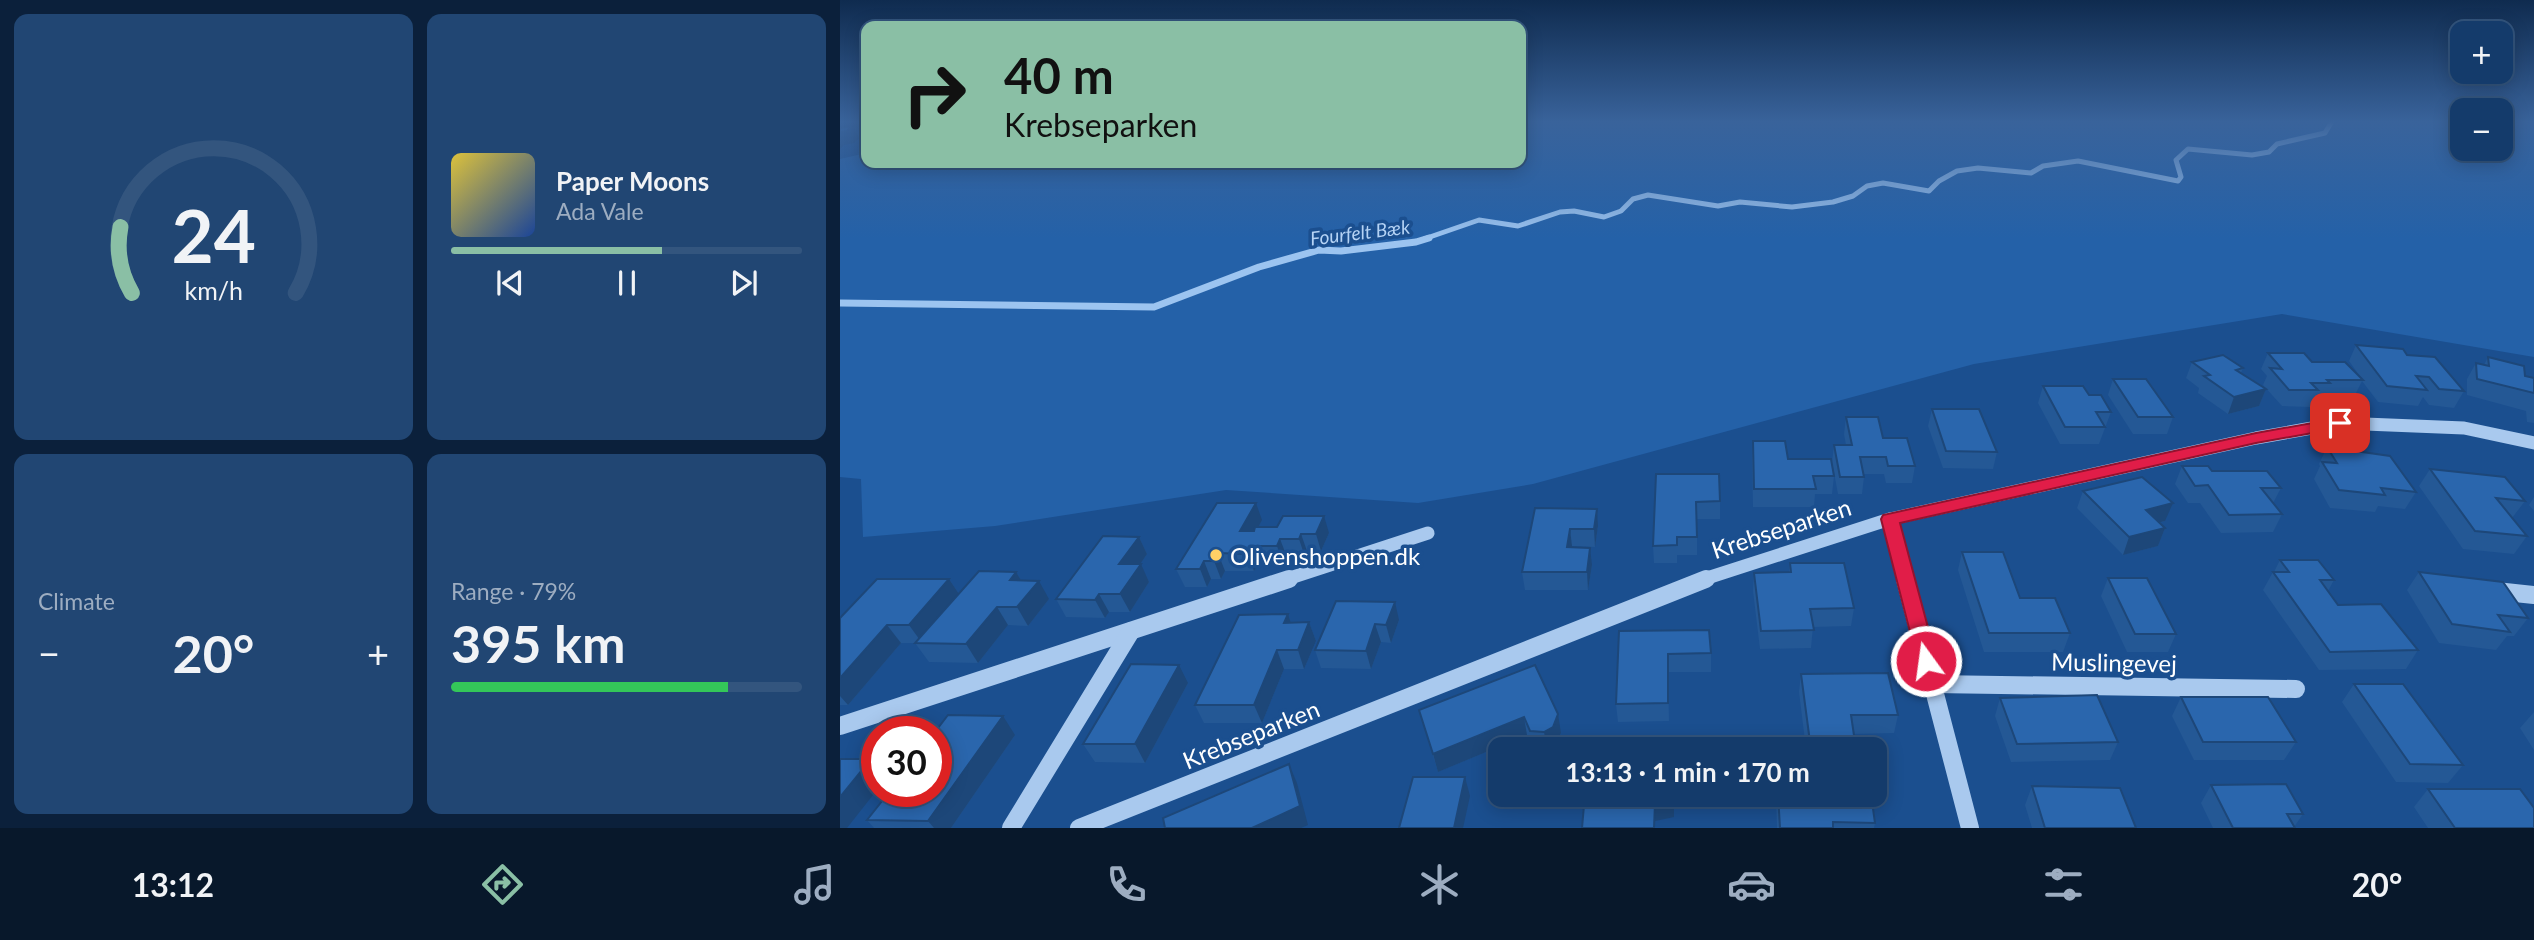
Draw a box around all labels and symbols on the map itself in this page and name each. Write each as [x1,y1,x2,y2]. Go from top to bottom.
water label: Fourfelt Bæk [1309,214,1412,250]
pin [2310,393,2370,453]
street label: Krebseparken [1708,492,1854,564]
place label: Olivenshoppen.dk [1230,541,1421,570]
marker: Olivenshoppen.dk [1208,547,1224,563]
position arrow [1889,624,1963,698]
street label: Muslingevej [2051,646,2177,678]
street label: Krebseparken [1178,693,1324,775]
speed limit sign: 30 [861,716,952,807]

